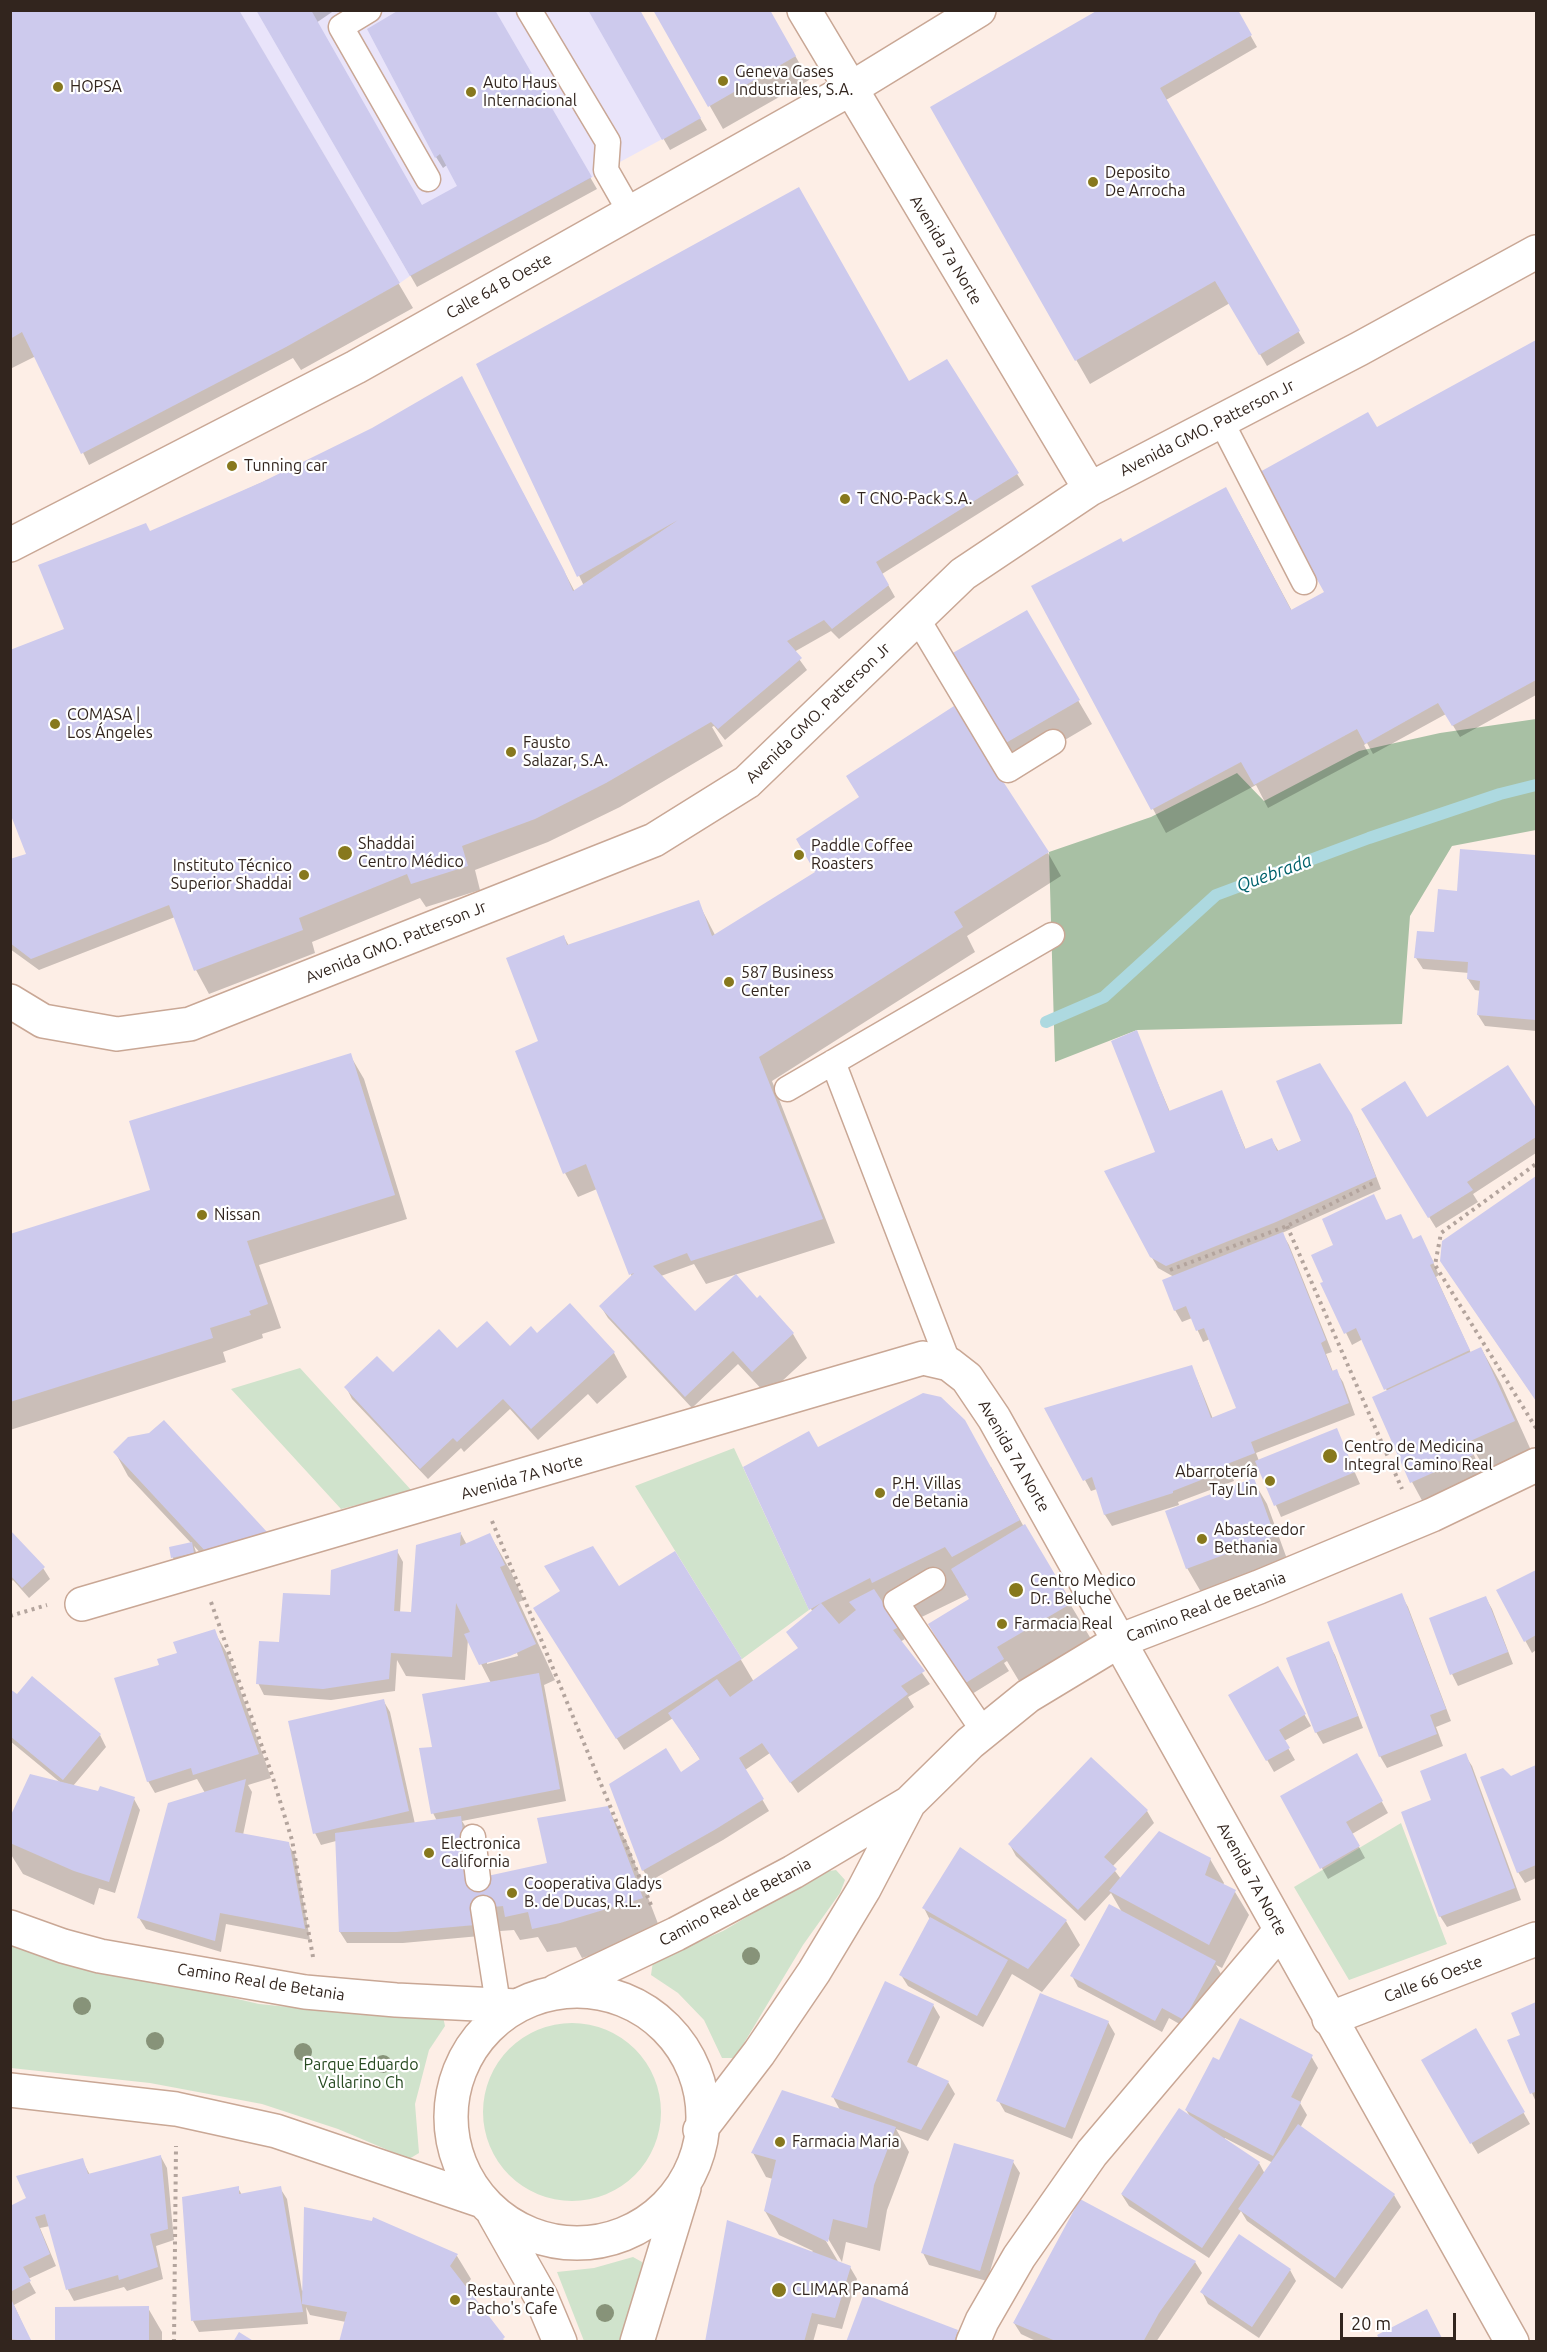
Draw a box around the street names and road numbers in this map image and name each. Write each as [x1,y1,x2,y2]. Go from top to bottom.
street label: Avenida 7a Norte [906,192,986,308]
street label: Calle 64 B Oeste [443,249,555,323]
street label: Avenida GMO. Patterson Jr [1117,376,1297,480]
street label: Avenida GMO. Patterson Jr [742,639,894,787]
street label: Avenida GMO. Patterson Jr [303,897,489,987]
street label: Avenida 7A Norte [974,1397,1054,1515]
street label: Avenida 7A Norte [459,1450,585,1504]
street label: Camino Real de Betania [1124,1568,1288,1646]
street label: Avenida 7A Norte [1213,1819,1291,1939]
street label: Camino Real de Betania [656,1854,814,1950]
street label: Calle 66 Oeste [1381,1951,1485,2007]
street label: Camino Real de Betania [176,1959,346,2005]

